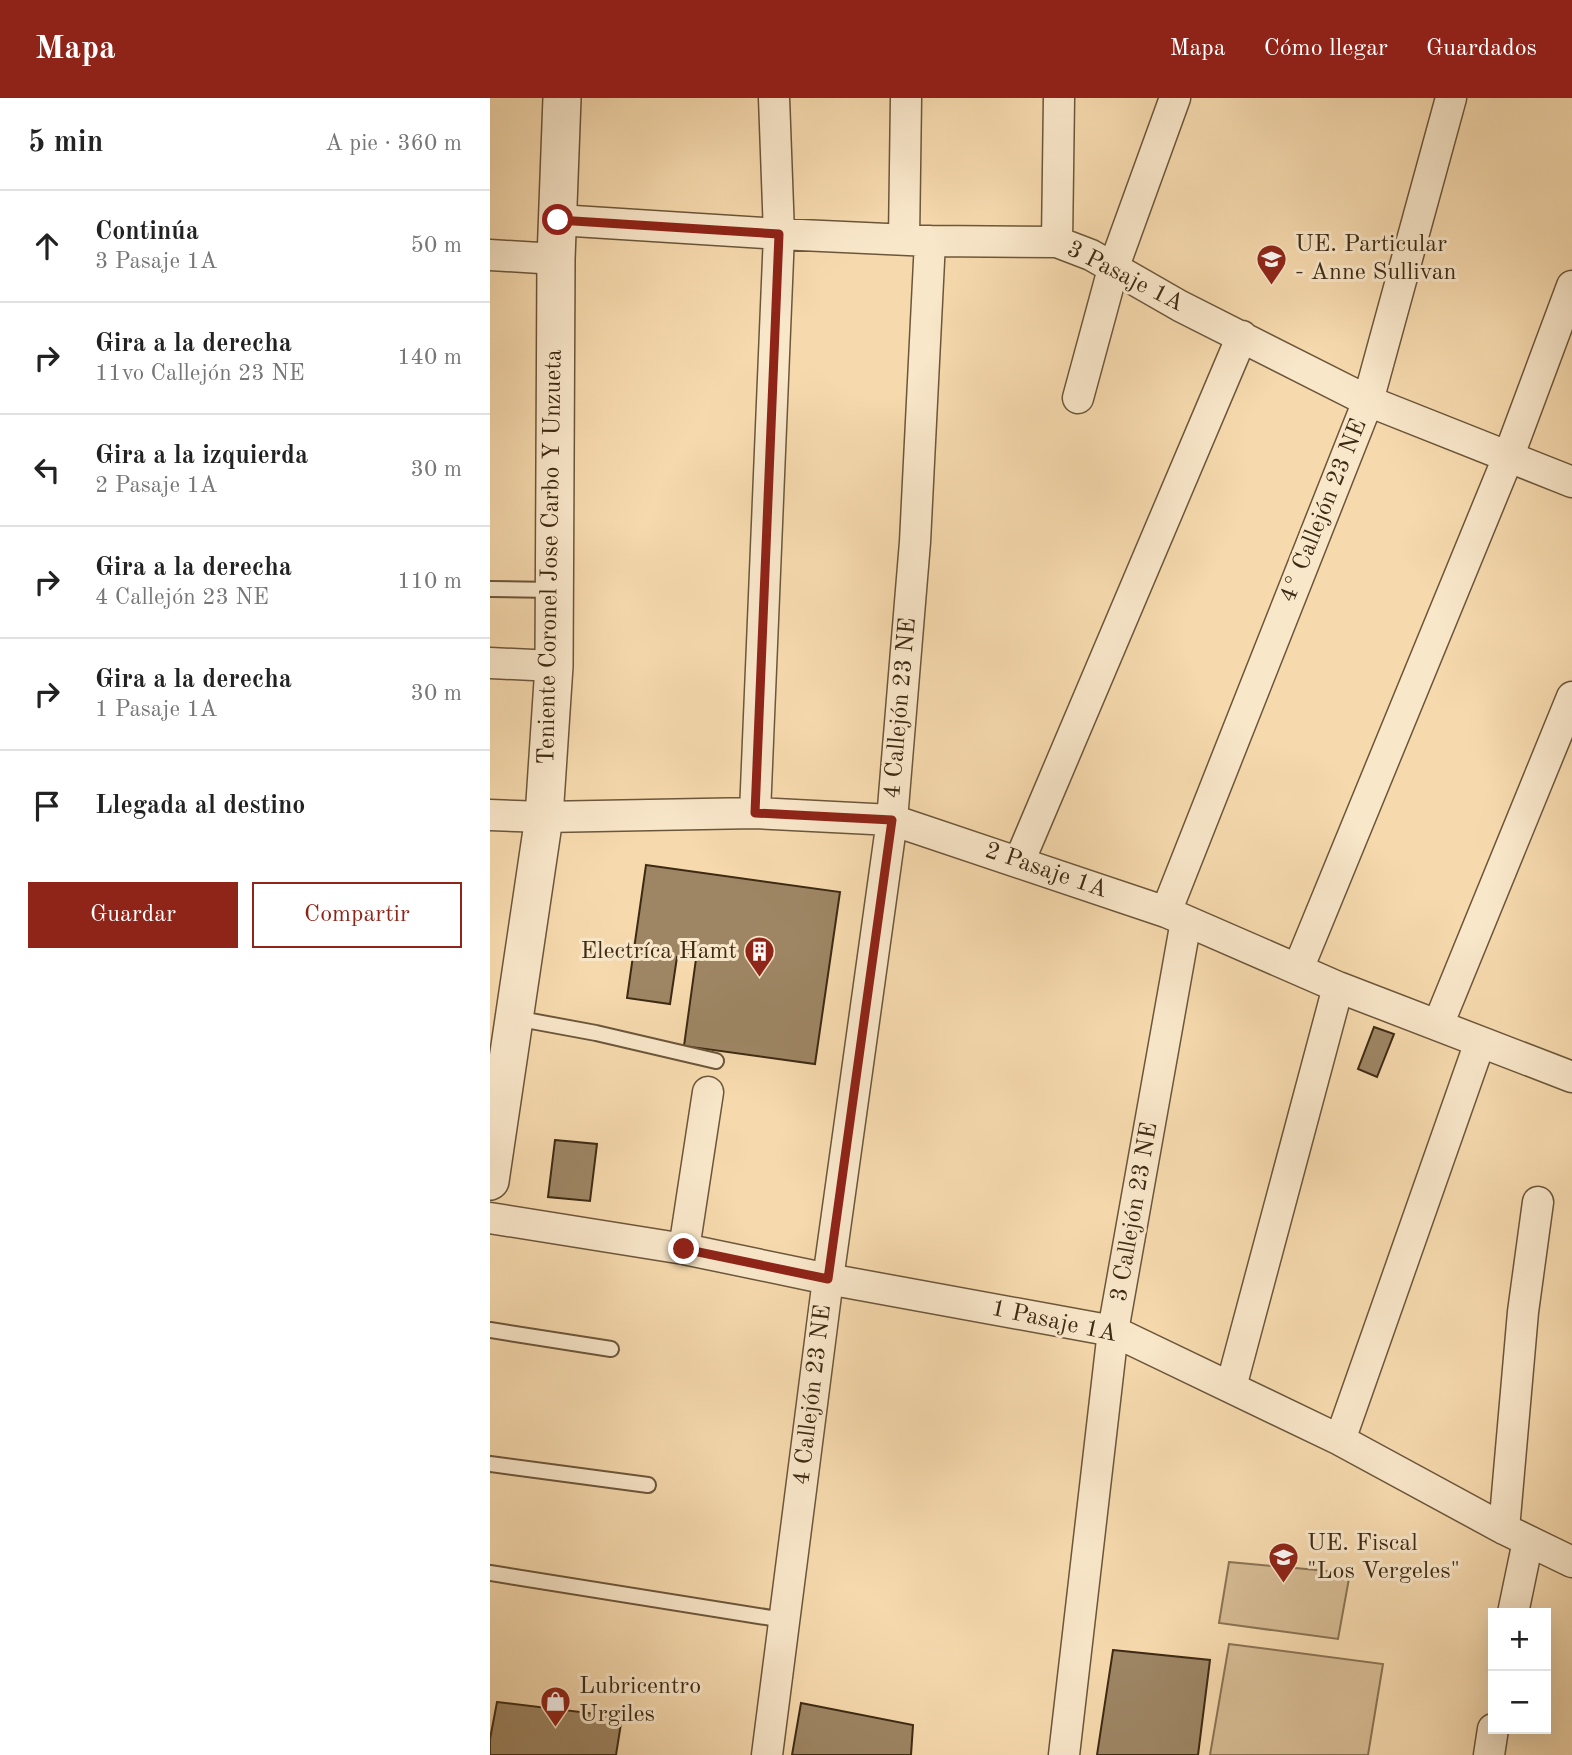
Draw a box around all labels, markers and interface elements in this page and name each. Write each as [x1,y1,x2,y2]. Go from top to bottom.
text: Mapa [35,33,116,66]
text: Mapa [1169,37,1226,61]
text: Cómo llegar [1264,37,1388,61]
text: Guardados [1426,37,1537,61]
text: 5 min [28,128,103,158]
text: A pie · 360 m [325,132,462,155]
route start [542,204,573,235]
text: Continúa [95,219,199,245]
icon: ahead [28,227,66,265]
place label: UE. Particular - Anne Sullivan [1295,233,1457,285]
text: 50 m [411,234,462,257]
street label: 3 Pasaje 1A [1063,237,1187,317]
school or university icon: UE. Particular - Anne Sullivan [1255,242,1289,286]
text: 3 Pasaje 1A [95,250,217,273]
text: Gira a la derecha [95,331,292,357]
icon: right [28,339,66,377]
text: 140 m [397,346,462,369]
street label: Teniente Coronel Jose Carbo Y Unzueta [535,349,567,765]
text: 11vo Callejón 23 NE [95,362,305,385]
street label: 4° Callejón 23 NE [1276,416,1372,606]
text: Gira a la izquierda [95,443,308,469]
icon: left [28,451,66,489]
text: 30 m [411,458,462,481]
text: 2 Pasaje 1A [95,474,217,497]
text: Gira a la derecha [95,555,292,581]
icon: right [28,563,66,601]
text: 110 m [397,570,462,593]
text: 4 Callejón 23 NE [95,586,269,609]
street label: 4 Callejón 23 NE [881,617,921,799]
text: Gira a la derecha [95,667,292,693]
icon: right [28,675,66,713]
text: 30 m [411,682,462,705]
text: 1 Pasaje 1A [95,698,217,721]
icon: arrive [28,787,66,825]
text: Llegada al destino [95,793,305,819]
street label: 2 Pasaje 1A [982,839,1110,903]
button: Guardar [28,882,238,948]
button: Compartir [252,882,462,948]
building icon: Electríca Hamt [743,935,777,979]
place label: Electríca Hamt [580,940,737,964]
street label: 3 Callejón 23 NE [1107,1121,1163,1303]
route end [668,1233,699,1264]
street label: 1 Pasaje 1A [989,1297,1119,1347]
street label: 4 Callejón 23 NE [790,1303,836,1487]
place label: UE. Fiscal "Los Vergeles" [1307,1532,1460,1584]
school or university icon: UE. Fiscal "Los Vergeles" [1267,1541,1301,1585]
map controls [1488,1608,1551,1734]
button: + [1488,1608,1551,1671]
button: − [1488,1671,1551,1734]
place label: Lubricentro Urgiles [579,1675,701,1727]
shop icon: Lubricentro Urgiles [539,1684,573,1728]

